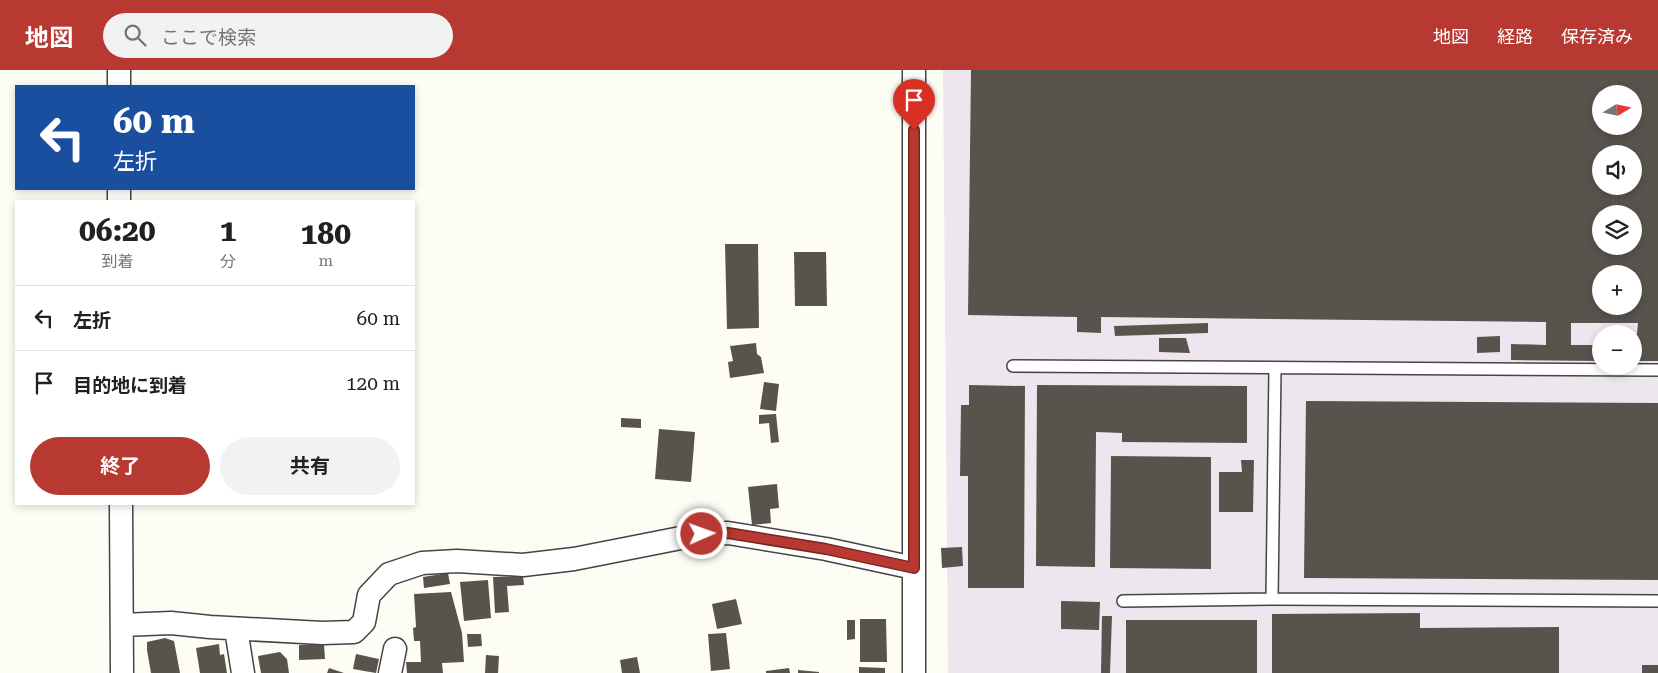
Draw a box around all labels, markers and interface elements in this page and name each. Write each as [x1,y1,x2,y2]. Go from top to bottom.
search box [103,13,453,58]
icon: search [121,21,149,49]
text: 地図 [25,24,73,52]
text: ここで検索 [161,26,256,49]
text: 地図 [1433,26,1469,47]
text: 経路 [1497,26,1533,47]
text: 保存済み [1561,26,1633,47]
pin [893,79,935,130]
north arrow [1592,85,1642,135]
map controls [1592,85,1642,375]
icon: arrive [900,86,928,114]
text: 60 m [113,101,195,142]
icon: left [30,105,95,170]
button: sound [1592,145,1642,195]
text: 左折 [113,149,157,174]
button: layers [1592,205,1642,255]
text: 06:20 [79,213,156,248]
text: 1 [220,213,237,248]
text: 180 [301,216,351,251]
text: m [318,251,333,270]
text: 到着 [101,252,133,271]
text: 分 [220,252,236,271]
button: + [1592,265,1642,315]
icon: left [30,304,58,332]
text: 60 m [357,307,400,330]
text: 左折 [73,309,111,332]
button: − [1592,325,1642,375]
icon: arrive [30,369,58,397]
text: 120 m [346,372,400,395]
text: 目的地に到着 [73,374,187,397]
button: 終了 [30,437,210,495]
button: 共有 [220,437,400,495]
position arrow [675,507,727,559]

